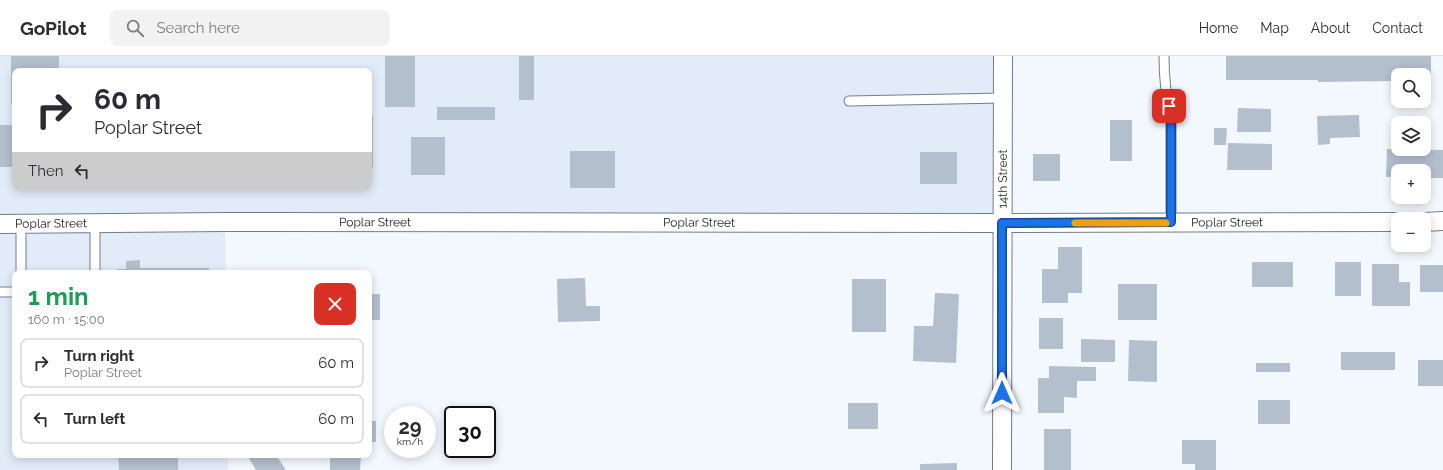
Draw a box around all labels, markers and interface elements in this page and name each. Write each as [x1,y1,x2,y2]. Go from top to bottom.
search box [110,10,390,46]
text: GoPilot [20,17,86,39]
icon: search [124,17,146,39]
text: Search here [156,19,240,37]
text: Home [1199,20,1238,36]
text: Map [1260,20,1289,36]
text: About [1311,20,1350,36]
text: Contact [1372,20,1423,36]
map controls [1391,68,1431,252]
button: search [1391,68,1431,108]
text: 60 m [94,83,161,116]
icon: right [28,84,80,136]
pin [1152,89,1186,123]
icon: arrive [1158,95,1180,117]
button: layers [1391,116,1431,156]
text: Poplar Street [94,117,202,138]
street label: 14th Street [996,149,1010,209]
icon: left [71,160,93,182]
text: Then [28,162,63,180]
button: + [1391,164,1431,204]
button: − [1391,212,1431,252]
street label: Poplar Street [339,215,411,229]
street label: Poplar Street [1191,215,1263,230]
street label: Poplar Street [15,216,87,231]
street label: Poplar Street [663,216,735,230]
text: 1 min [28,282,89,311]
button: close [314,283,356,325]
text: 160 m · 15:00 [28,312,105,327]
text: Turn right [64,347,134,365]
icon: right [30,352,52,374]
text: 60 m [318,354,354,372]
text: Poplar Street [64,365,142,380]
position arrow [981,372,1023,414]
speed limit sign: 30 [444,406,496,458]
icon: left [30,408,52,430]
text: Turn left [64,410,125,428]
text: 60 m [318,410,354,428]
text: 29 [398,415,422,439]
text: km/h [397,436,423,447]

